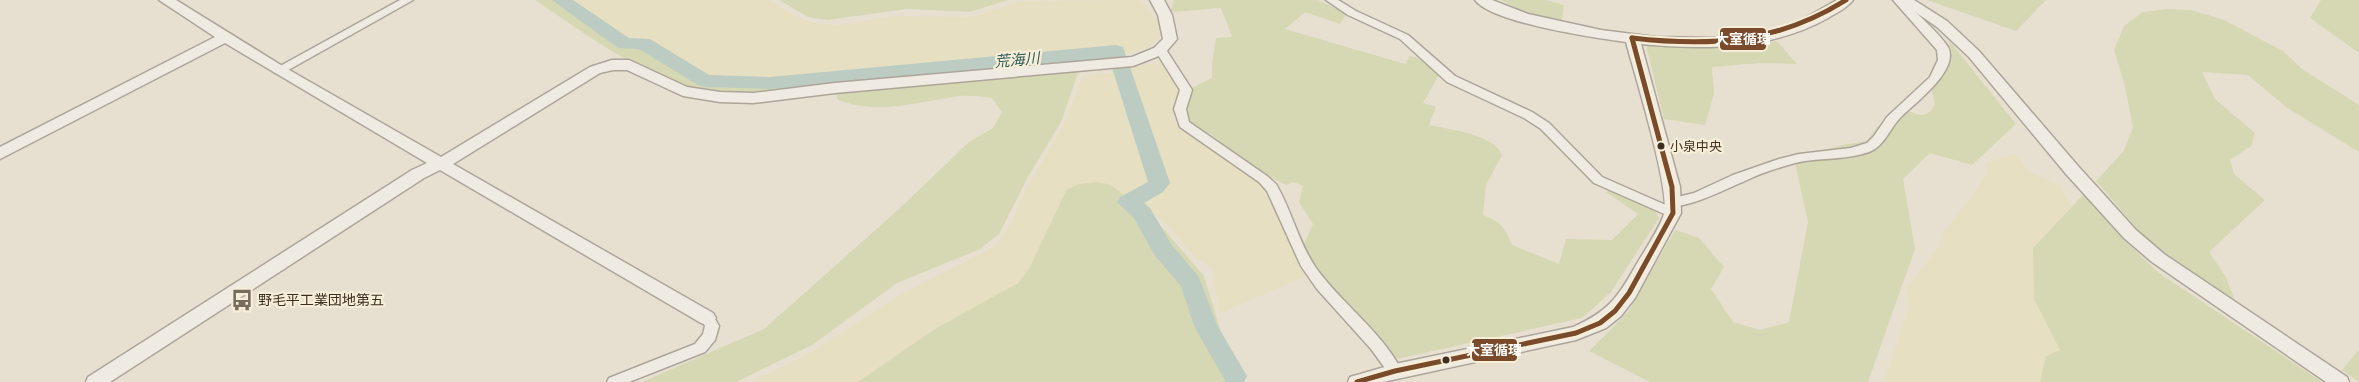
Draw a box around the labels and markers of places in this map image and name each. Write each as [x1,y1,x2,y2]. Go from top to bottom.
place label: 小泉中央 [1670,136,1722,155]
marker: 小泉中央 [1656,141,1666,151]
bus stop icon: 野毛平工業団地第五 [229,287,255,313]
place label: 野毛平工業団地第五 [258,289,384,309]
unlabelled marker [1441,355,1451,365]

